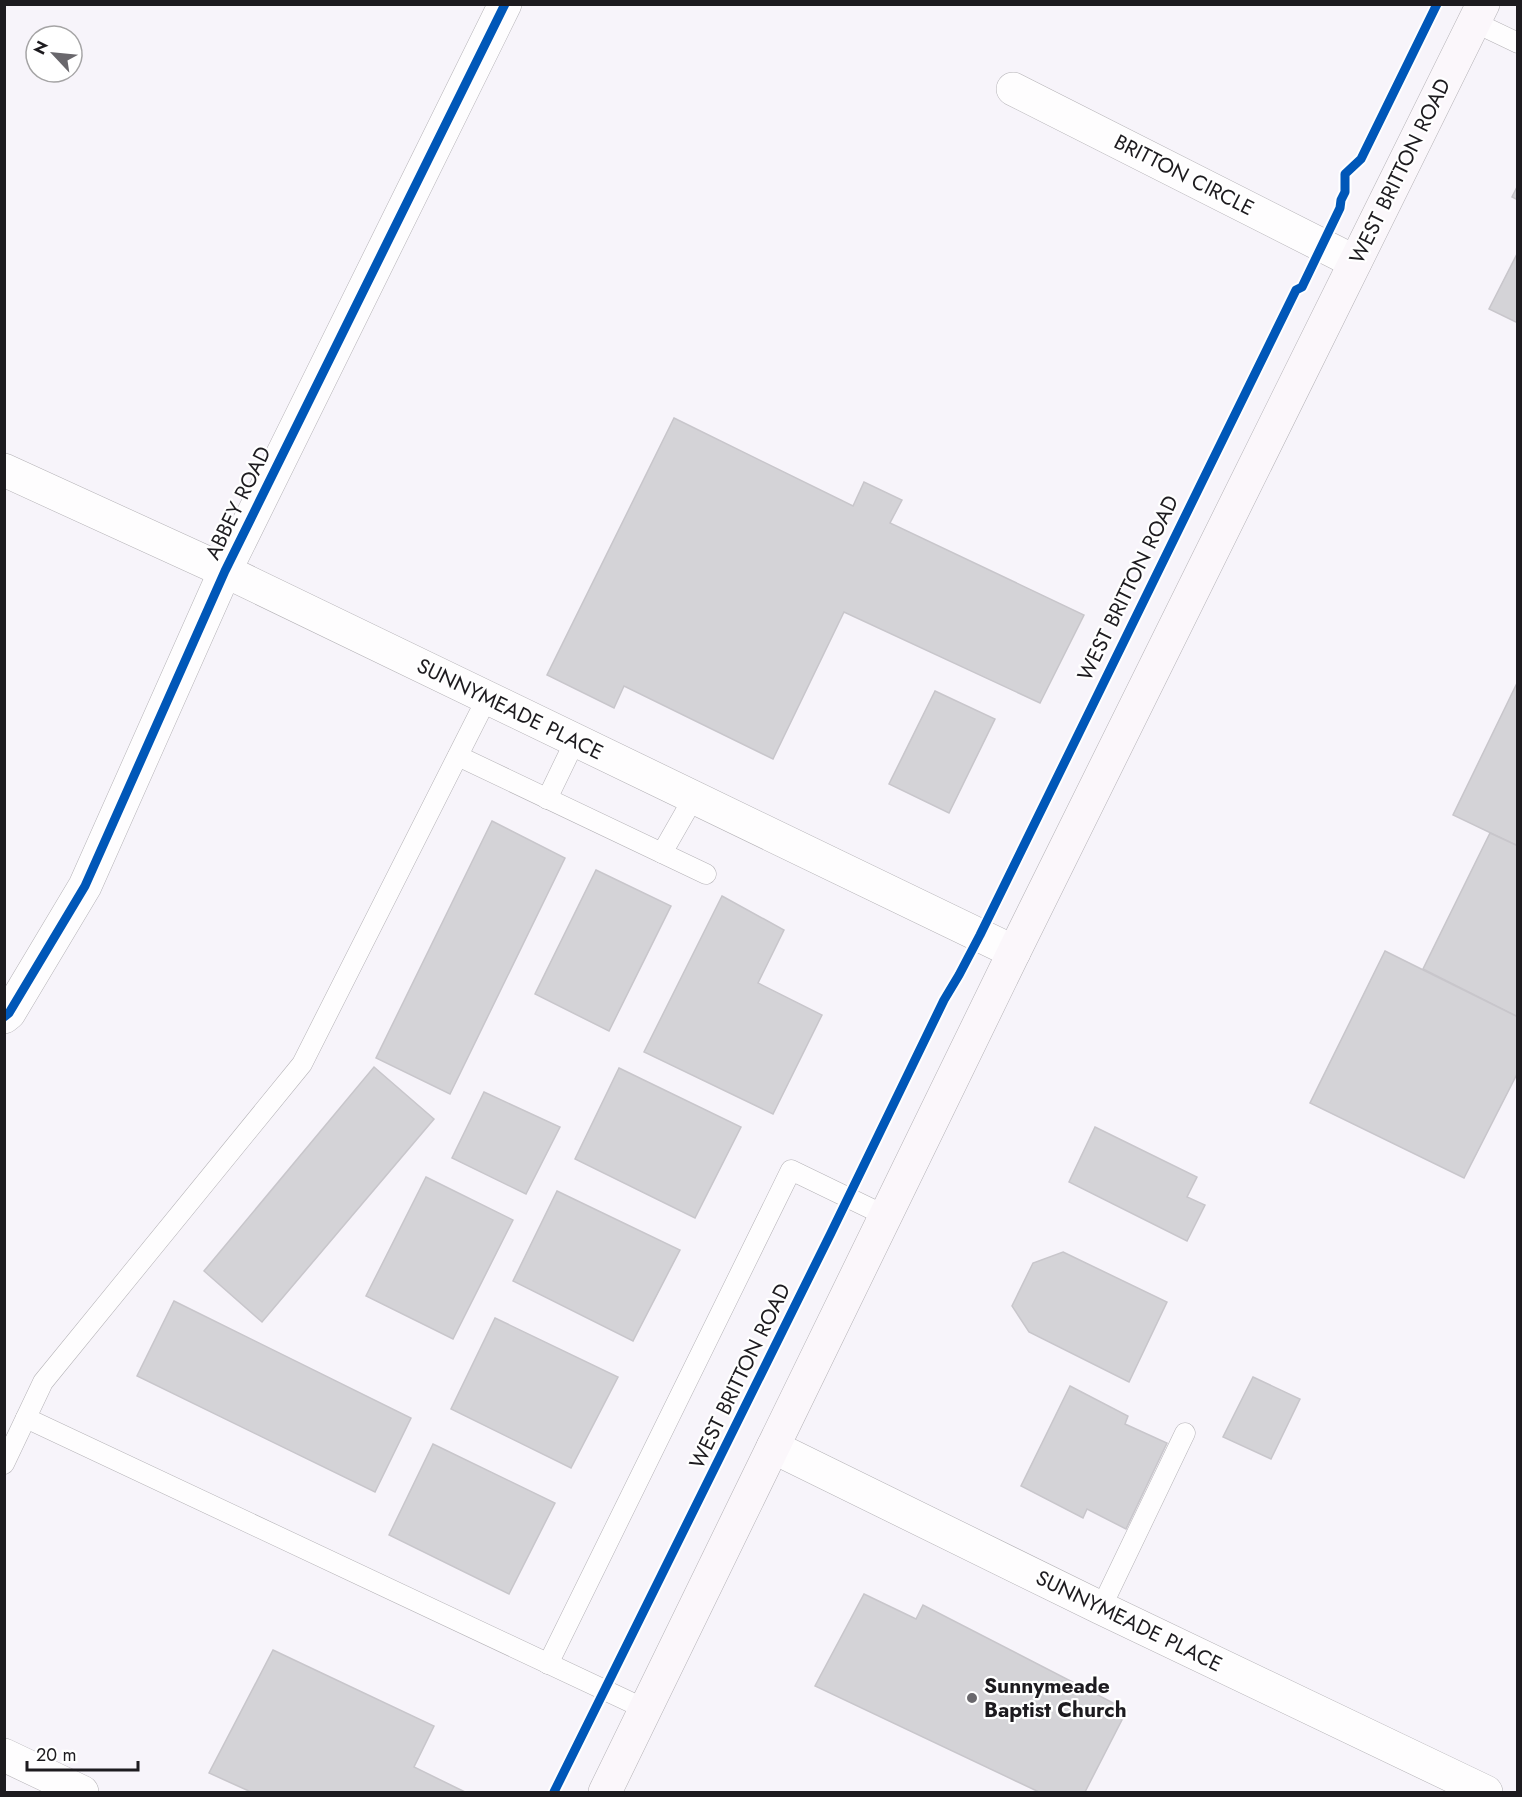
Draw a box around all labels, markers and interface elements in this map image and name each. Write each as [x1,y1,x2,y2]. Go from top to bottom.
north arrow [24,24,84,84]
text: N [28,37,54,58]
street label: WEST BRITTON ROAD [1342,73,1458,269]
street label: BRITTON CIRCLE [1109,127,1259,223]
street label: ABBEY ROAD [198,441,278,565]
street label: WEST BRITTON ROAD [1070,490,1186,686]
street label: SUNNYMEADE PLACE [412,651,608,767]
street label: WEST BRITTON ROAD [682,1278,798,1474]
street label: SUNNYMEADE PLACE [1031,1563,1227,1679]
place label: Sunnymeade Baptist Church [984,1671,1127,1725]
marker: Sunnymeade Baptist Church [965,1691,979,1705]
scale bar [27,1734,138,1772]
text: 20 m [36,1742,76,1768]

